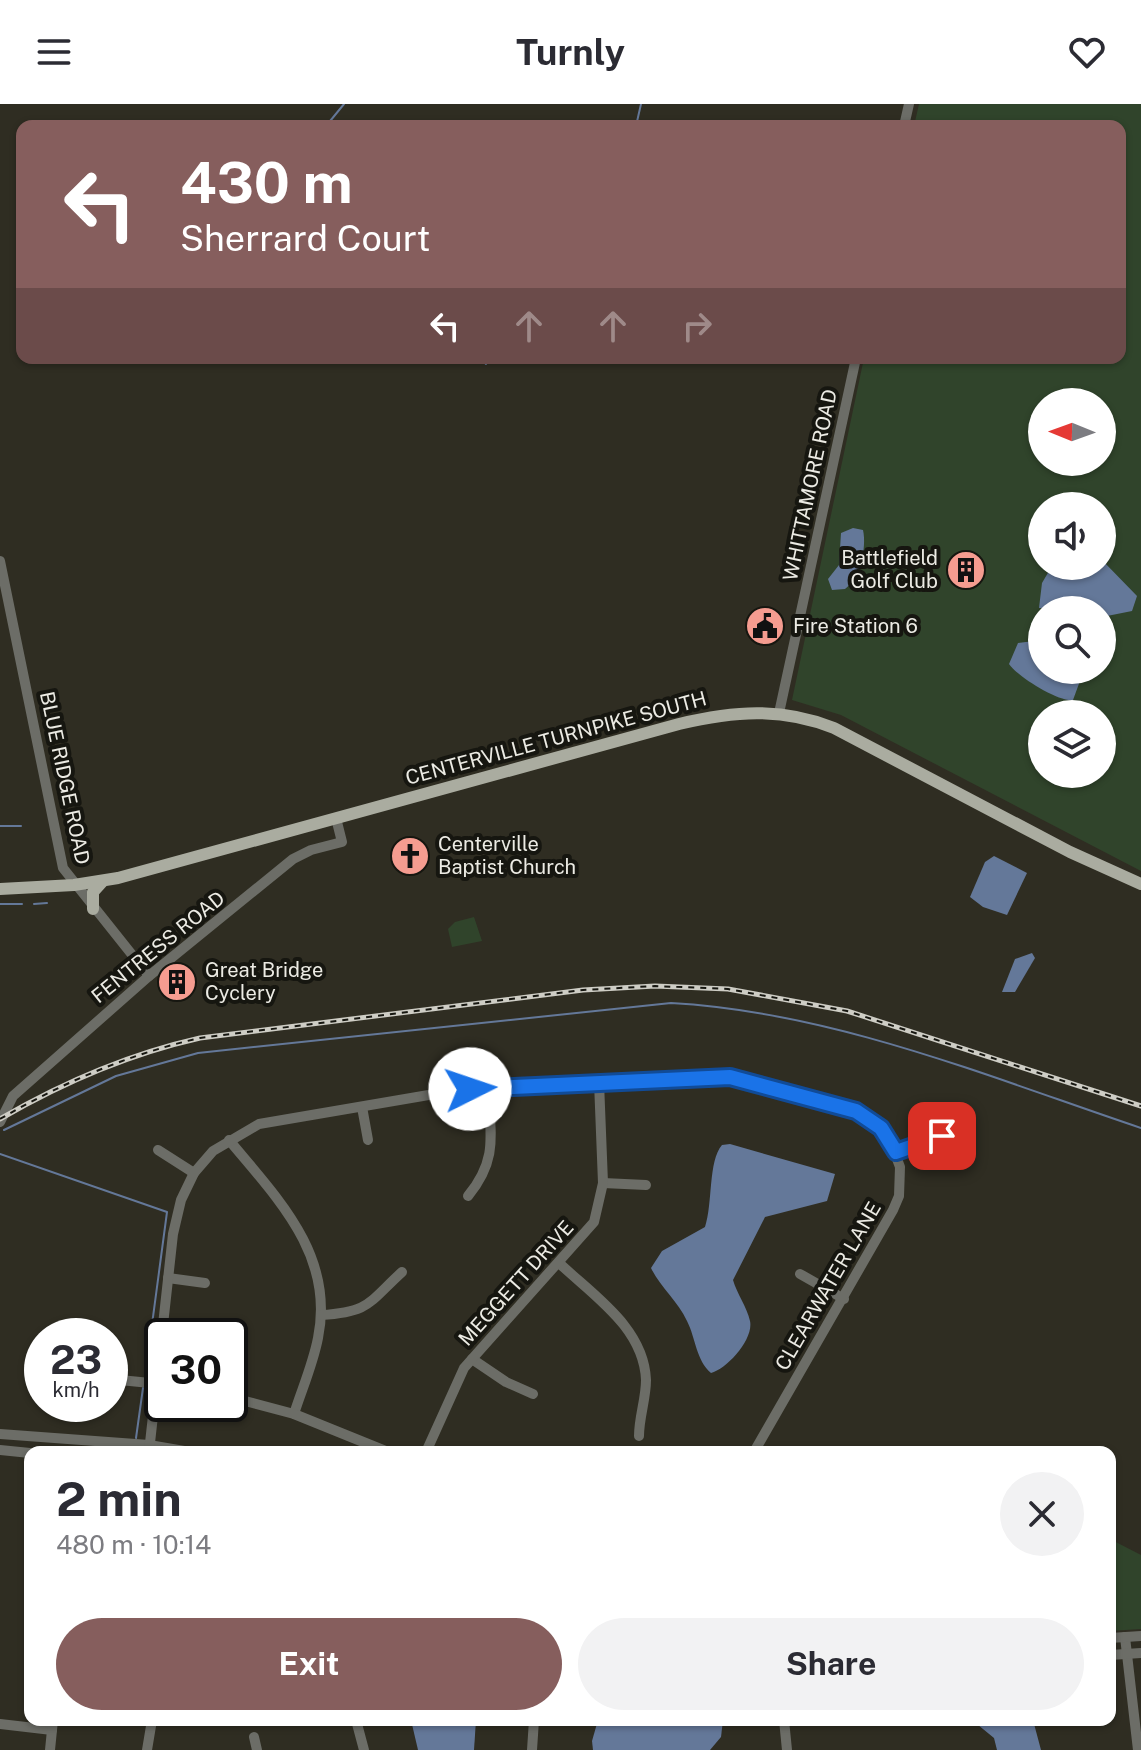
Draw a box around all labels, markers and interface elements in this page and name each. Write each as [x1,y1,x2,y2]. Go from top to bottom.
icon: menu [32,30,76,74]
icon: heart [1065,30,1109,74]
text: Turnly [516,31,625,73]
text: 430 m [180,150,353,216]
icon: left [48,152,152,256]
text: Sherrard Court [180,217,430,259]
icon: left [423,304,467,348]
icon: ahead [507,304,551,348]
icon: ahead [591,304,635,348]
icon: right [675,304,719,348]
street label: WHITTAMORE ROAD [778,387,842,583]
north arrow [1028,388,1116,476]
map controls [1028,388,1116,788]
button: sound [1028,492,1116,580]
place label: Battlefield Golf Club [841,546,938,593]
building icon: Battlefield Golf Club [945,549,987,591]
button: search [1028,596,1116,684]
public building icon: Fire Station 6 [744,605,786,647]
place label: Fire Station 6 [793,614,918,638]
street label: CENTERVILLE TURNPIKE SOUTH [403,686,709,790]
street label: BLUE RIDGE ROAD [35,689,95,867]
button: layers [1028,700,1116,788]
place label: Centerville Baptist Church [438,832,576,879]
church icon: Centerville Baptist Church [389,835,431,877]
street label: FENTRESS ROAD [87,886,229,1008]
place label: Great Bridge Cyclery [205,958,323,1005]
building icon: Great Bridge Cyclery [156,961,198,1003]
position arrow [428,1047,512,1131]
pin [908,1102,976,1170]
icon: arrive [920,1114,964,1158]
street label: CLEARWATER LANE [770,1198,886,1374]
street label: MEGGETT DRIVE [453,1215,579,1351]
speed limit sign: 30 [144,1318,248,1422]
text: 23 [50,1336,102,1383]
text: km/h [52,1378,100,1402]
text: 2 min [56,1470,182,1527]
button: close [1000,1472,1084,1556]
text: 480 m · 10:14 [56,1529,211,1560]
button: Exit [56,1618,562,1710]
button: Share [578,1618,1084,1710]

